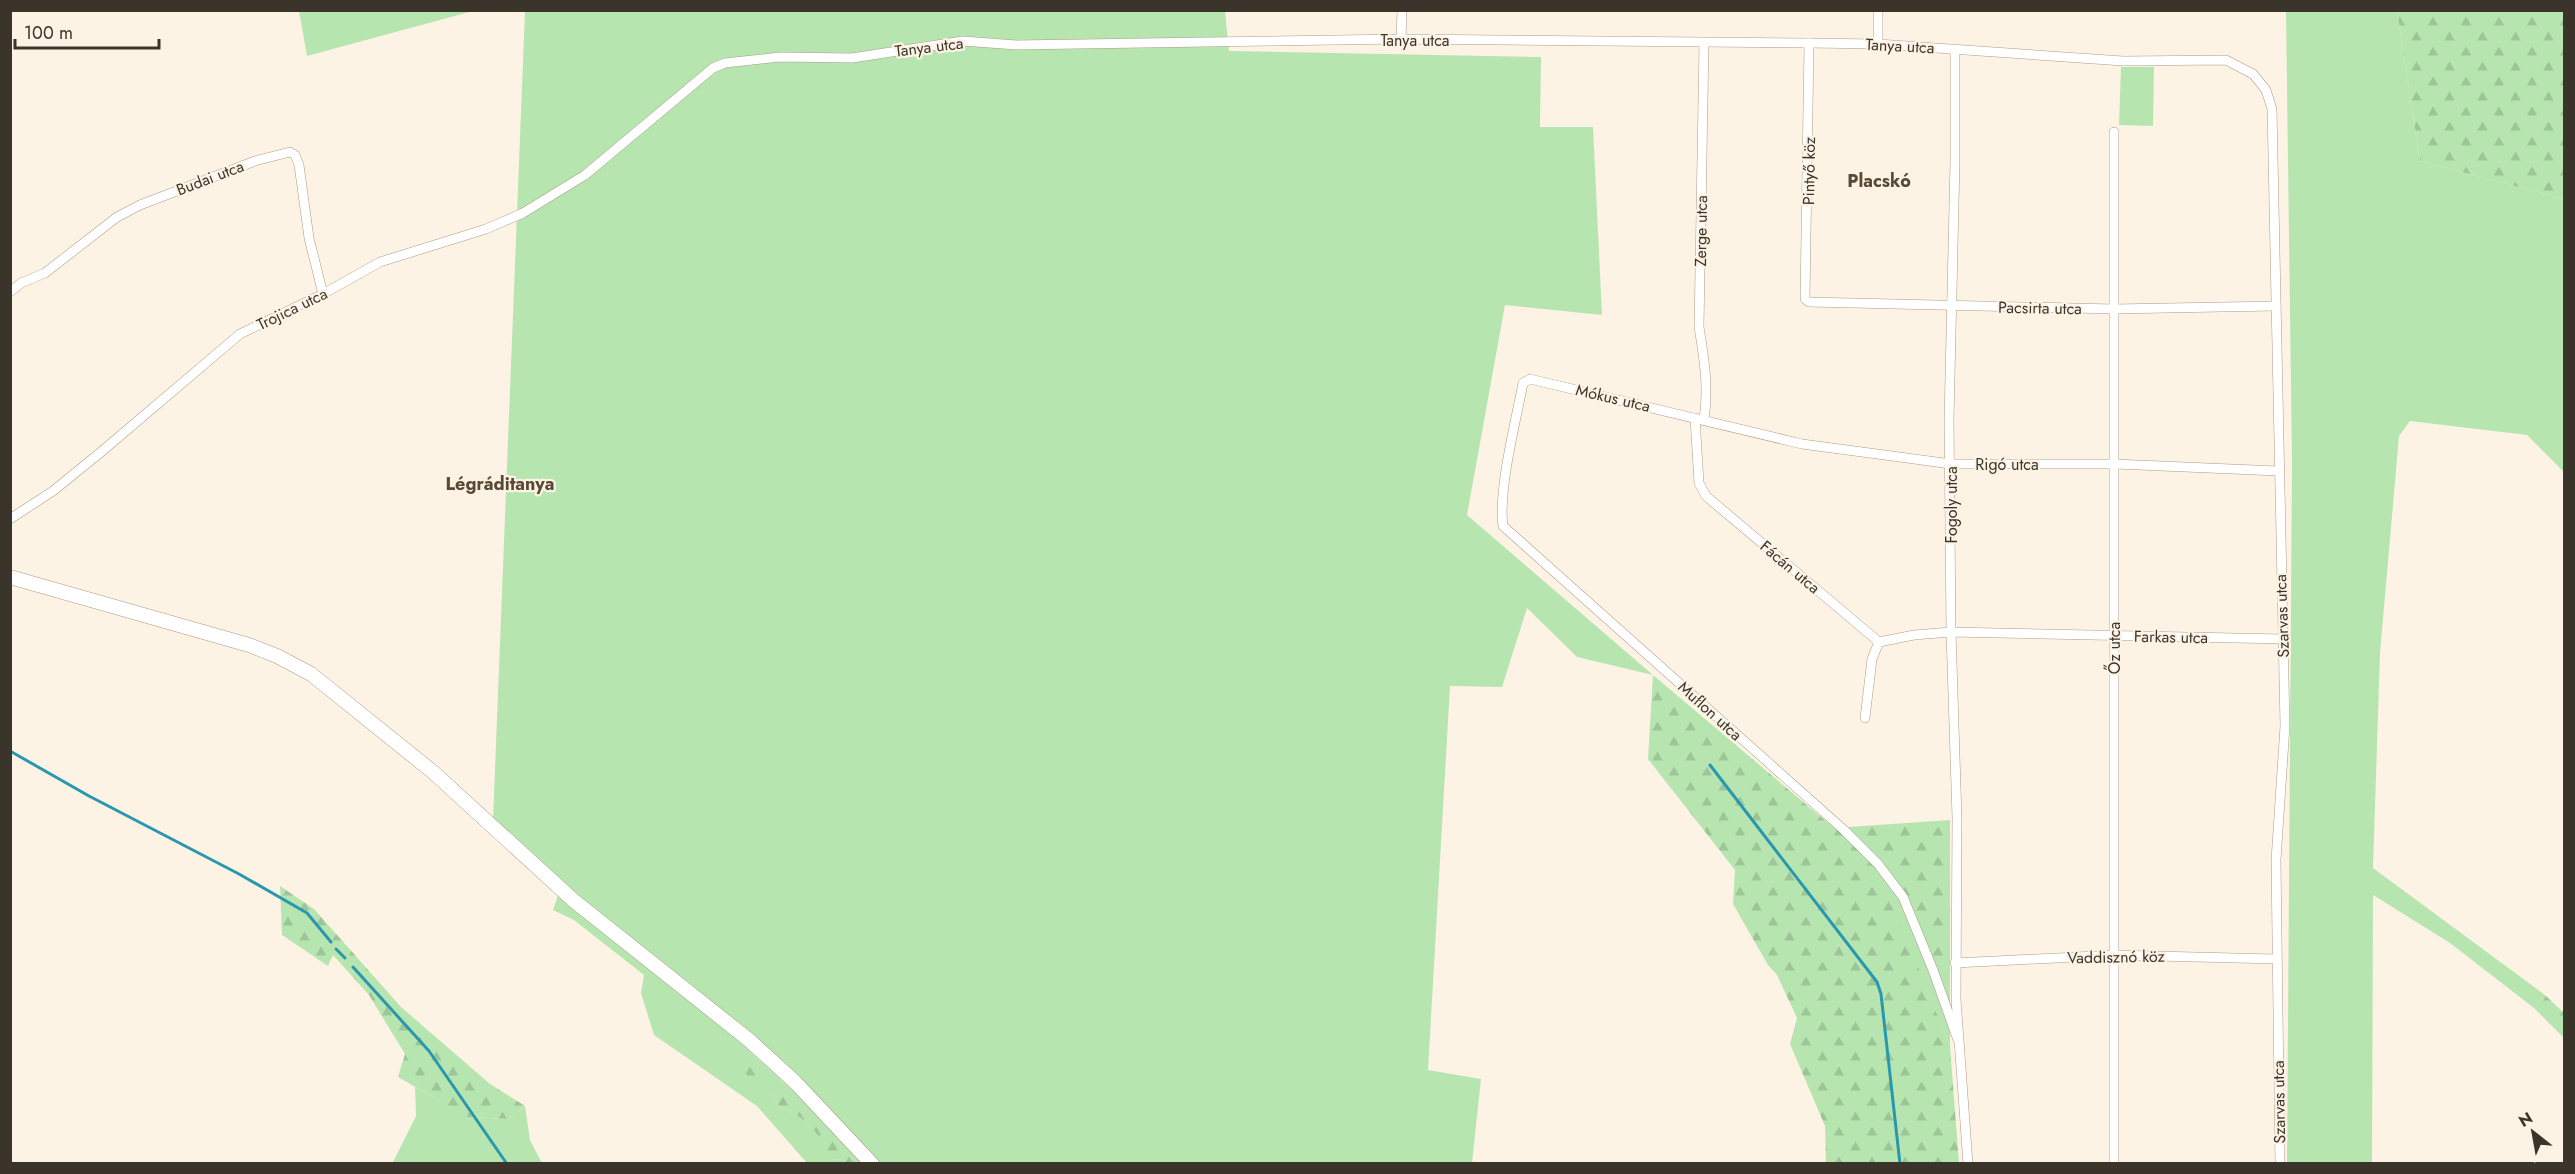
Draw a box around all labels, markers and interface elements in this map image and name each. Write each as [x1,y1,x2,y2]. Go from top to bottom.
scale bar [15,12,159,50]
text: 100 m [24,20,73,46]
street label: Tanya utca [1381,29,1449,52]
street label: Tanya utca [893,31,965,63]
street label: Tanya utca [1865,33,1935,59]
street label: Pintyő köz [1797,136,1821,205]
street label: Budai utca [173,155,247,201]
district label: Placskó [1847,168,1911,194]
street label: Zerge utca [1689,195,1713,267]
street label: Trojica utca [253,282,331,336]
street label: Pacsirta utca [1998,296,2082,320]
street label: Mókus utca [1573,378,1653,418]
street label: Rigó utca [1975,453,2039,476]
street label: Fogoly utca [1940,466,1963,544]
district label: Légráditanya [446,471,554,497]
street label: Fácán utca [1755,535,1825,599]
street label: Szarvas utca [2269,574,2295,658]
street label: Őz utca [2103,622,2126,674]
street label: Farkas utca [2134,625,2208,649]
street label: Muflon utca [1673,676,1747,746]
street label: Vaddisznó köz [2067,945,2166,969]
street label: Szarvas utca [2267,1060,2291,1144]
north arrow [2503,1102,2563,1162]
text: N [2514,1106,2537,1133]

